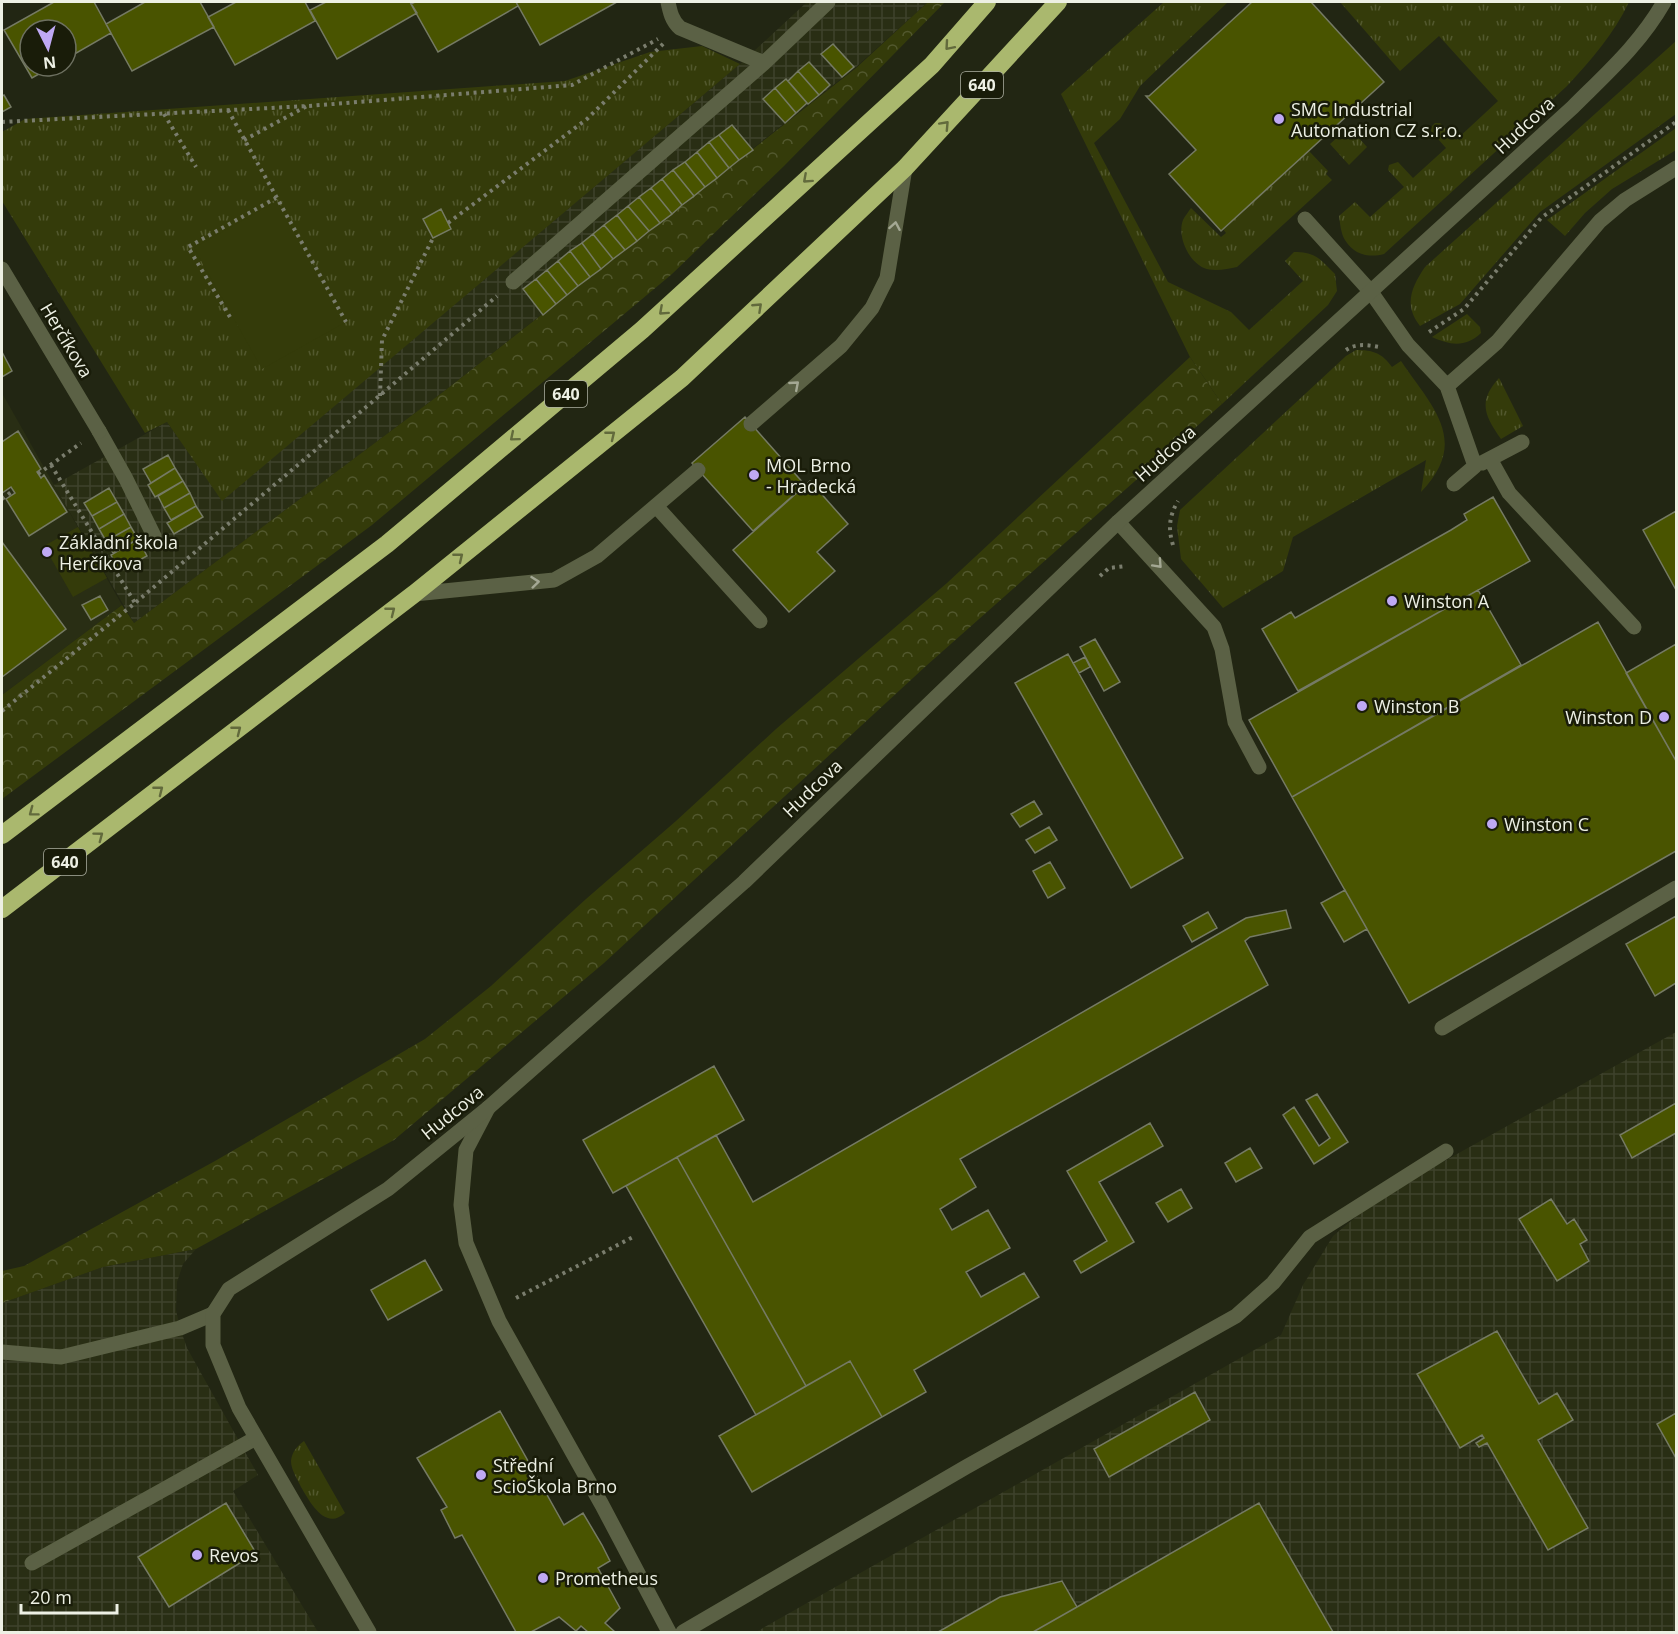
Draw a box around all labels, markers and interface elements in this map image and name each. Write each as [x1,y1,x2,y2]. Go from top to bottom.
north arrow [18,18,78,78]
one-way arrow [945,39,956,49]
text: N [42,51,57,75]
road number: 640 [961,72,1003,98]
street label: Hudcova [1489,91,1559,159]
place label: SMC Industrial Automation CZ s.r.o. [1291,97,1462,142]
marker: SMC Industrial Automation CZ s.r.o. [1272,112,1286,126]
one-way arrow [938,121,949,132]
one-way arrow [803,172,814,183]
one-way arrow [889,222,901,231]
street label: Herčíkova [35,298,99,382]
one-way arrow [751,303,762,314]
one-way arrow [659,304,670,315]
road number: 640 [545,381,587,407]
one-way arrow [788,381,799,392]
street label: Hudcova [1130,419,1200,487]
one-way arrow [510,430,521,441]
one-way arrow [605,431,616,442]
place label: MOL Brno - Hradecká [766,453,856,498]
marker: MOL Brno - Hradecká [747,468,761,482]
place label: Základní škola Herčíkova [59,530,178,575]
marker: Základní škola Herčíkova [40,545,54,559]
one-way arrow [453,554,464,565]
one-way arrow [1151,558,1162,568]
one-way arrow [530,576,539,589]
place label: Winston A [1404,589,1490,613]
marker: Winston A [1385,594,1399,608]
one-way arrow [385,608,396,619]
place label: Winston B [1374,694,1459,718]
marker: Winston B [1355,699,1369,713]
place label: Winston D [1565,705,1652,729]
marker: Winston D [1657,710,1671,724]
one-way arrow [230,727,241,738]
street label: Hudcova [777,754,847,822]
one-way arrow [153,786,164,797]
one-way arrow [29,804,40,815]
place label: Winston C [1504,812,1589,836]
marker: Winston C [1485,817,1499,831]
one-way arrow [92,833,103,844]
road number: 640 [44,849,86,875]
street label: Hudcova [416,1079,488,1145]
place label: Střední ScioŠkola Brno [493,1453,617,1498]
marker: Střední ScioŠkola Brno [474,1468,488,1482]
place label: Revos [209,1543,259,1567]
marker: Revos [190,1548,204,1562]
place label: Prometheus [555,1566,658,1590]
marker: Prometheus [536,1571,550,1585]
scale bar [21,1577,117,1615]
text: 20 m [30,1585,72,1609]

